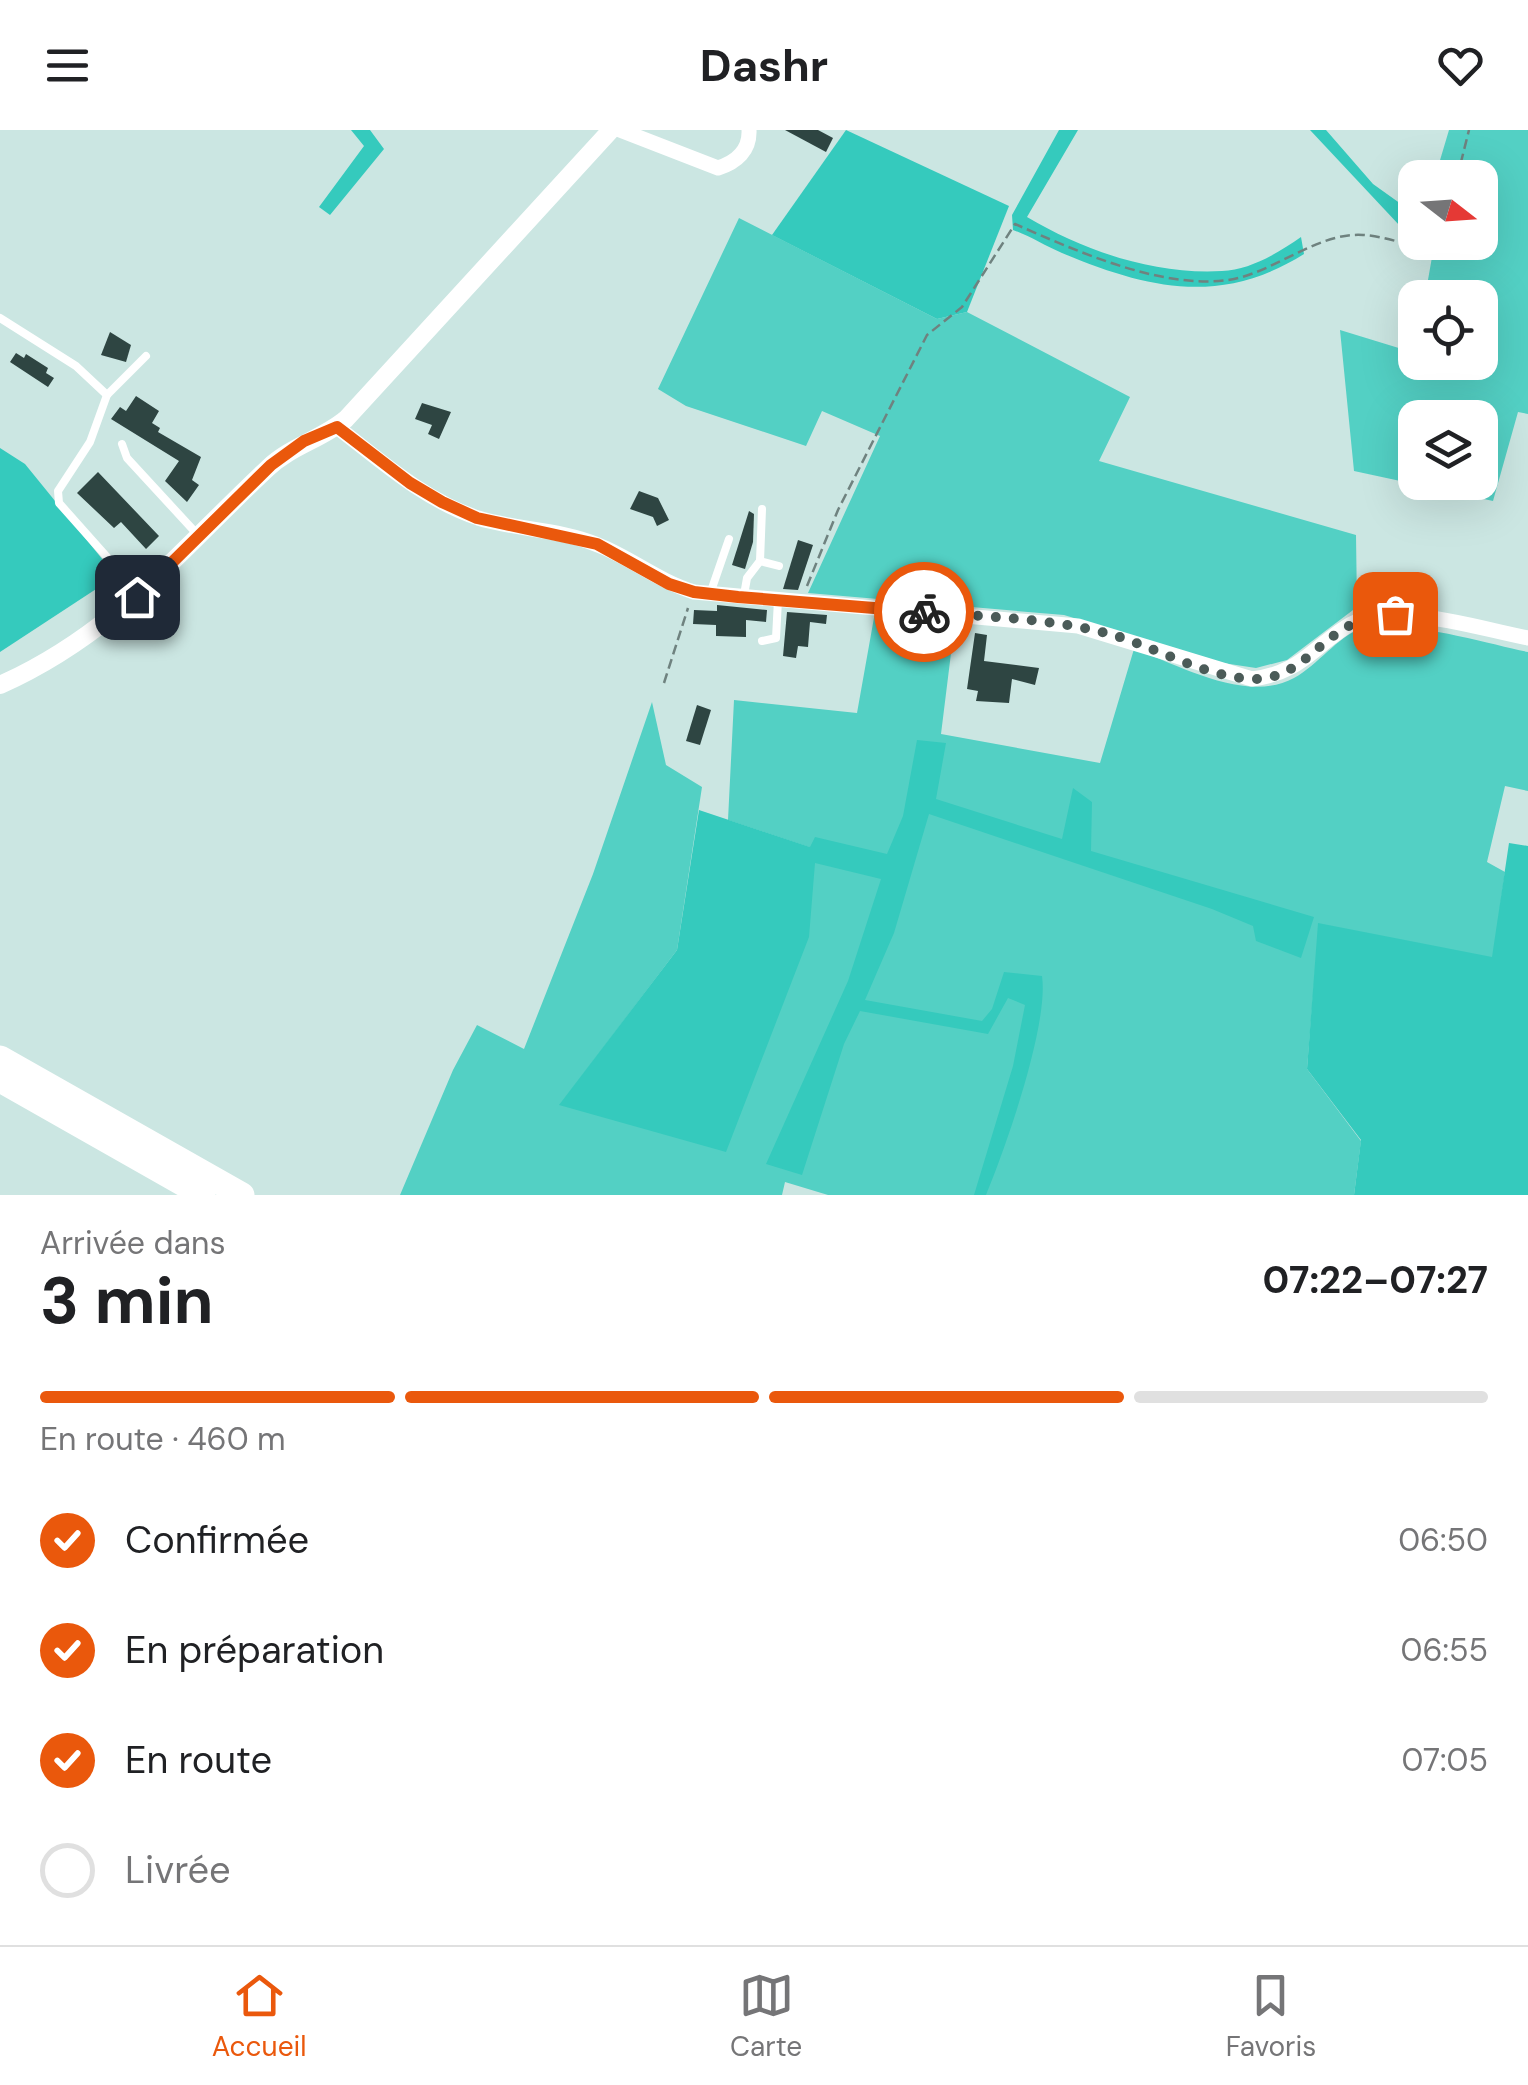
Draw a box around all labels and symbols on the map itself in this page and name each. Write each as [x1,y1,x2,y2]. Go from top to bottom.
north arrow [1398,160,1498,260]
pin [95,555,180,640]
courier [874,562,974,662]
pin [1353,572,1438,657]

